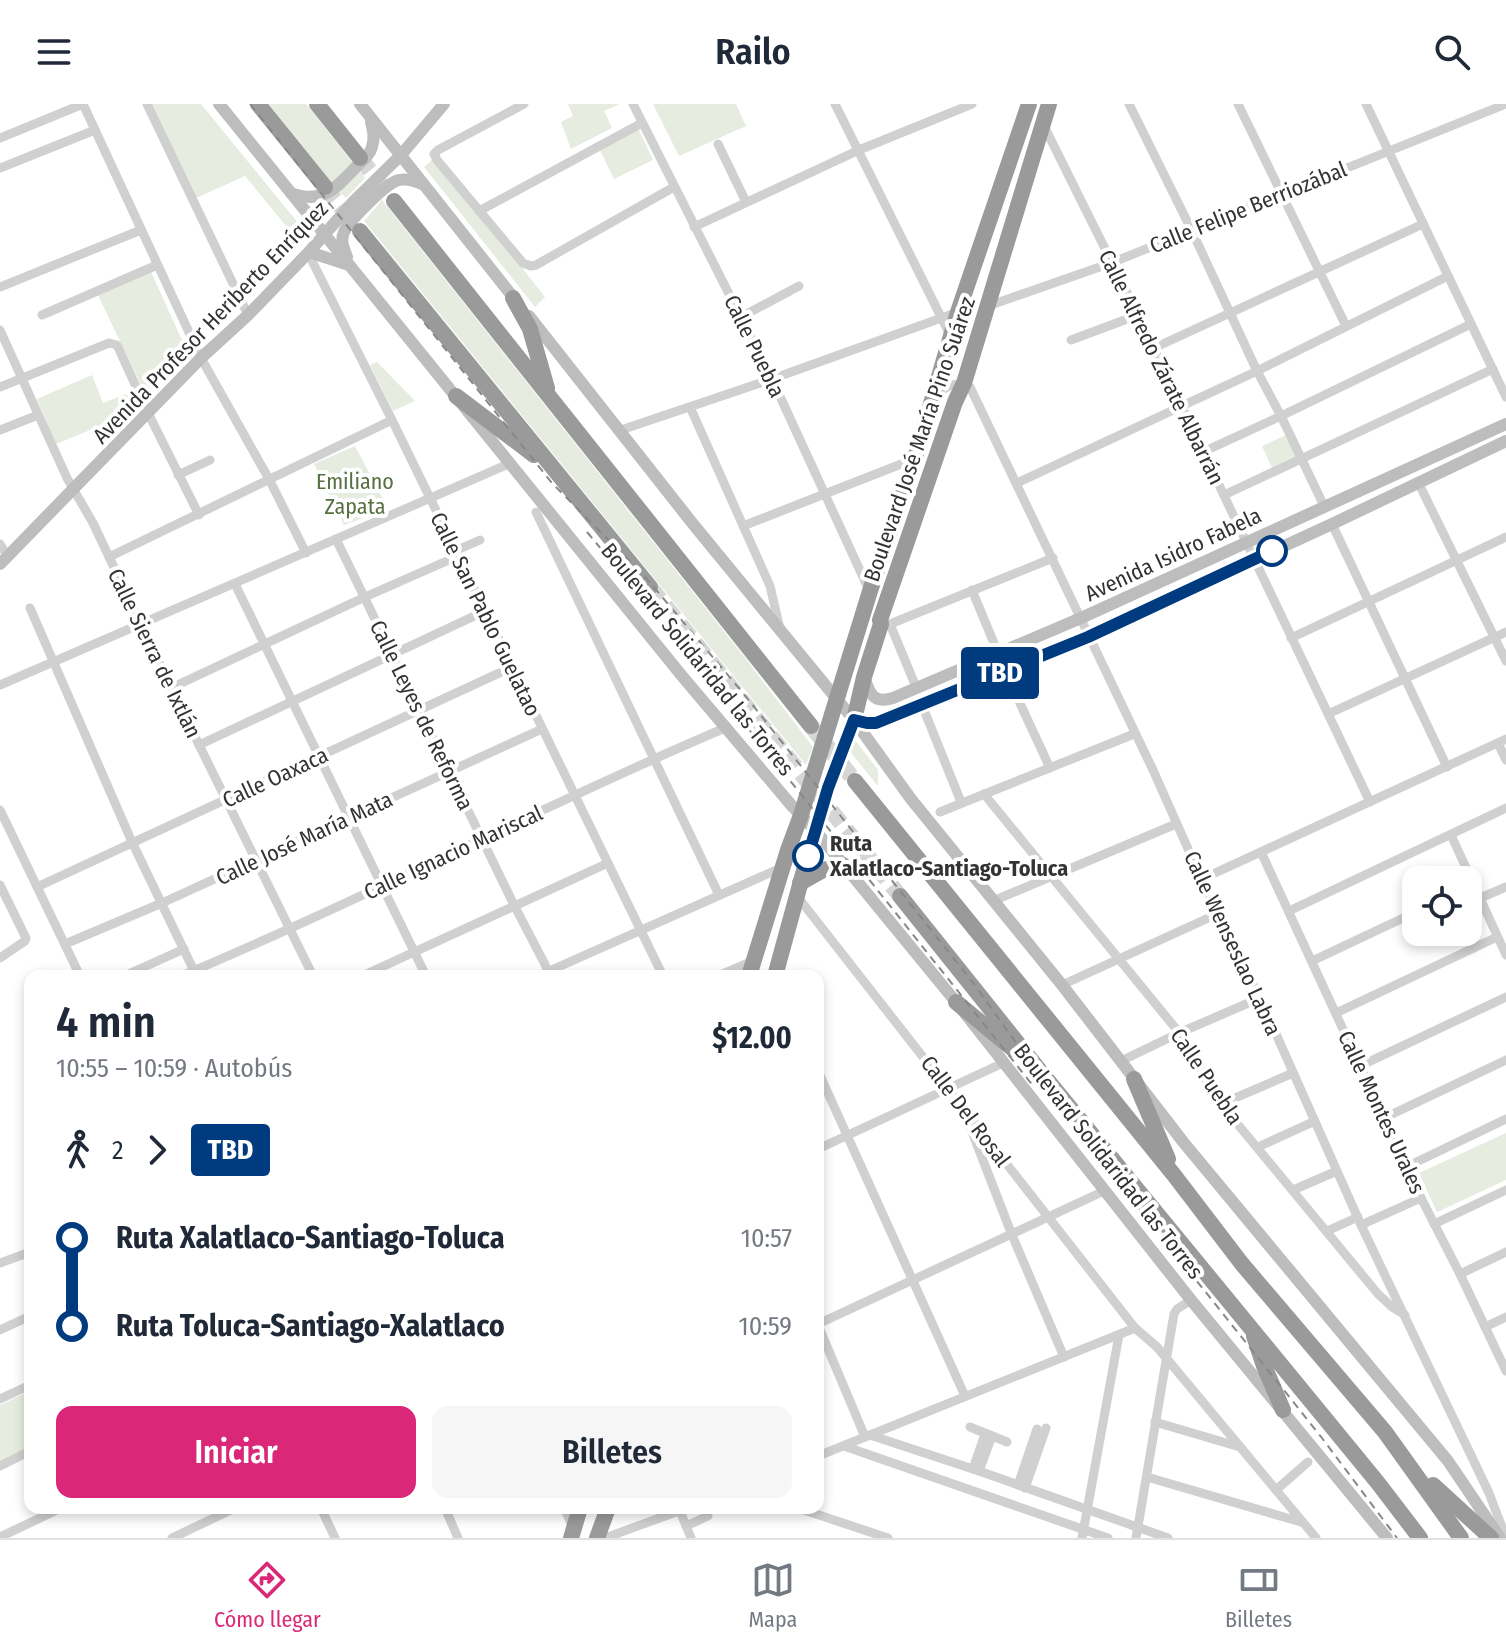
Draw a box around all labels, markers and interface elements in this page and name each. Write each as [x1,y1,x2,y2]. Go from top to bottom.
icon: menu [32,30,76,74]
text: Railo [715,30,791,74]
icon: search [1430,30,1474,74]
street label: Calle Felipe Berriozábal [1146,156,1351,259]
street label: Avenida Profesor Heriberto Enríquez [87,195,334,449]
street label: Calle Alfredo Zárate Albarrán [1093,245,1230,489]
street label: Calle Puebla [718,291,791,402]
street label: Boulevard José María Pino Suárez [858,293,981,585]
park label: Emiliano Zapata [316,468,394,520]
street label: Avenida Isidro Fabela [1081,502,1266,607]
street label: Calle San Pablo Guelatao [424,508,547,721]
unlabelled marker [1257,536,1287,566]
street label: Boulevard Solidaridad las Torres [595,538,800,781]
street label: Calle Sierra de Ixtlán [102,564,207,742]
street label: Calle Leyes de Reforma [364,616,479,815]
line badge: TBD [954,647,1046,699]
text: TBD [977,656,1023,689]
street label: Calle Oaxaca [218,741,332,814]
street label: Calle José María Mata [212,786,397,891]
street label: Calle Ignacio Mariscal [360,799,547,906]
place label: Ruta Xalatlaco-Santiago-Toluca [829,830,1068,882]
marker: Ruta Xalatlaco-Santiago-Toluca [793,841,823,871]
street label: Calle Wenseslao Labra [1178,847,1287,1040]
map controls [1402,866,1482,946]
button: locate [1402,866,1482,946]
text: 4 min [56,996,156,1049]
text: $12.00 [712,1020,792,1056]
street label: Calle Puebla [1164,1023,1249,1130]
street label: Calle Montes Urales [1332,1026,1431,1198]
street label: Boulevard Solidaridad las Torres [1008,1038,1209,1284]
street label: Calle Del Rosal [915,1050,1016,1172]
text: 10:55 – 10:59 · Autobús [56,1053,292,1084]
icon: walk [56,1128,100,1172]
icon: forward [135,1128,179,1172]
text: TBD [207,1133,254,1166]
text: 2 [112,1135,123,1166]
text: Ruta Xalatlaco-Santiago-Toluca [116,1220,505,1256]
text: 10:57 [741,1223,792,1254]
text: Ruta Toluca-Santiago-Xalatlaco [116,1308,505,1344]
text: 10:59 [739,1311,792,1342]
button: Iniciar [56,1406,416,1498]
button: Billetes [432,1406,792,1498]
tab: Cómo llegar [214,1558,321,1633]
tab: Mapa [748,1558,797,1633]
tab: Billetes [1225,1558,1292,1633]

